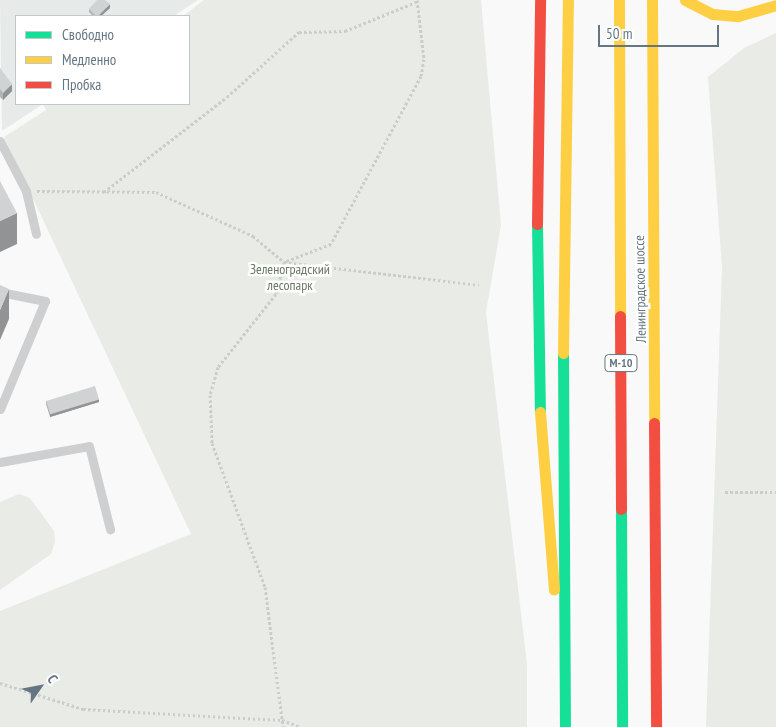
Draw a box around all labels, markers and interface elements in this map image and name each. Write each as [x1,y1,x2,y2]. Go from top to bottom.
legend [15,15,190,105]
scale bar [601,15,722,47]
text: 50 m [606,24,632,43]
text: Свободно [62,25,114,44]
text: Медленно [62,50,116,69]
text: Пробка [62,75,101,94]
street label: Ленинградское шоссе [631,235,649,343]
park label: Зеленоградский лесопарк [250,261,330,294]
road number: М-10 [604,353,638,372]
north arrow [15,662,65,712]
text: С [43,671,62,686]

